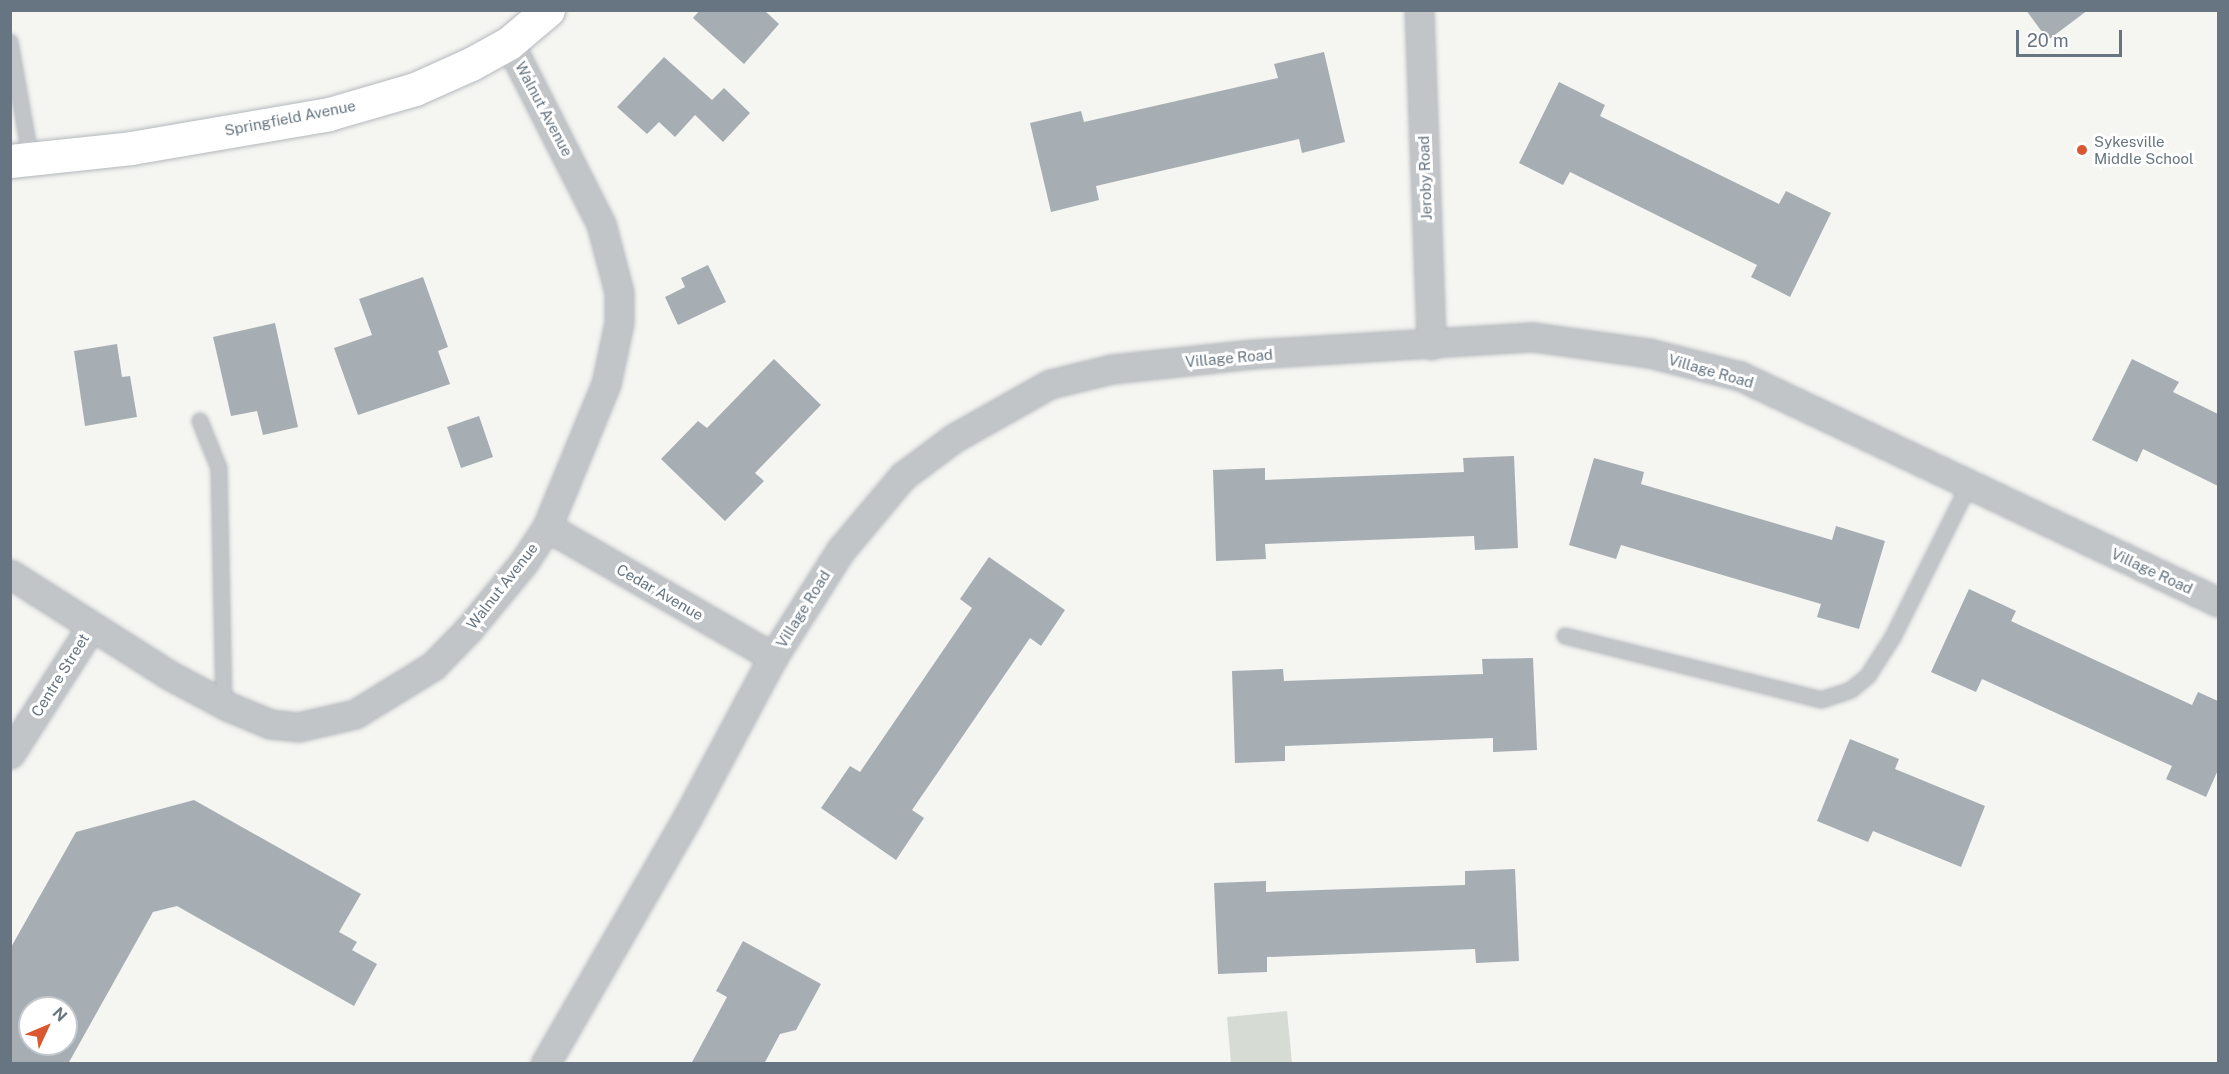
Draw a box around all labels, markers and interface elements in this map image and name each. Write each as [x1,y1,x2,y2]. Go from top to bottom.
scale bar [2019,18,2126,56]
text: 20 m [2027,30,2069,51]
street label: Walnut Avenue [511,59,577,159]
street label: Springfield Avenue [223,96,357,140]
place label: Sykesville Middle School [2094,132,2194,167]
street label: Jeroby Road [1415,135,1435,221]
marker: Sykesville Middle School [2075,143,2089,157]
street label: Village Road [1185,345,1273,371]
street label: Village Road [1666,350,1756,392]
street label: Walnut Avenue [463,539,541,633]
street label: Village Road [2108,544,2196,598]
street label: Cedar Avenue [613,560,707,624]
street label: Village Road [772,567,834,651]
street label: Centre Street [27,630,93,720]
north arrow [18,996,78,1056]
text: N [49,1003,71,1026]

